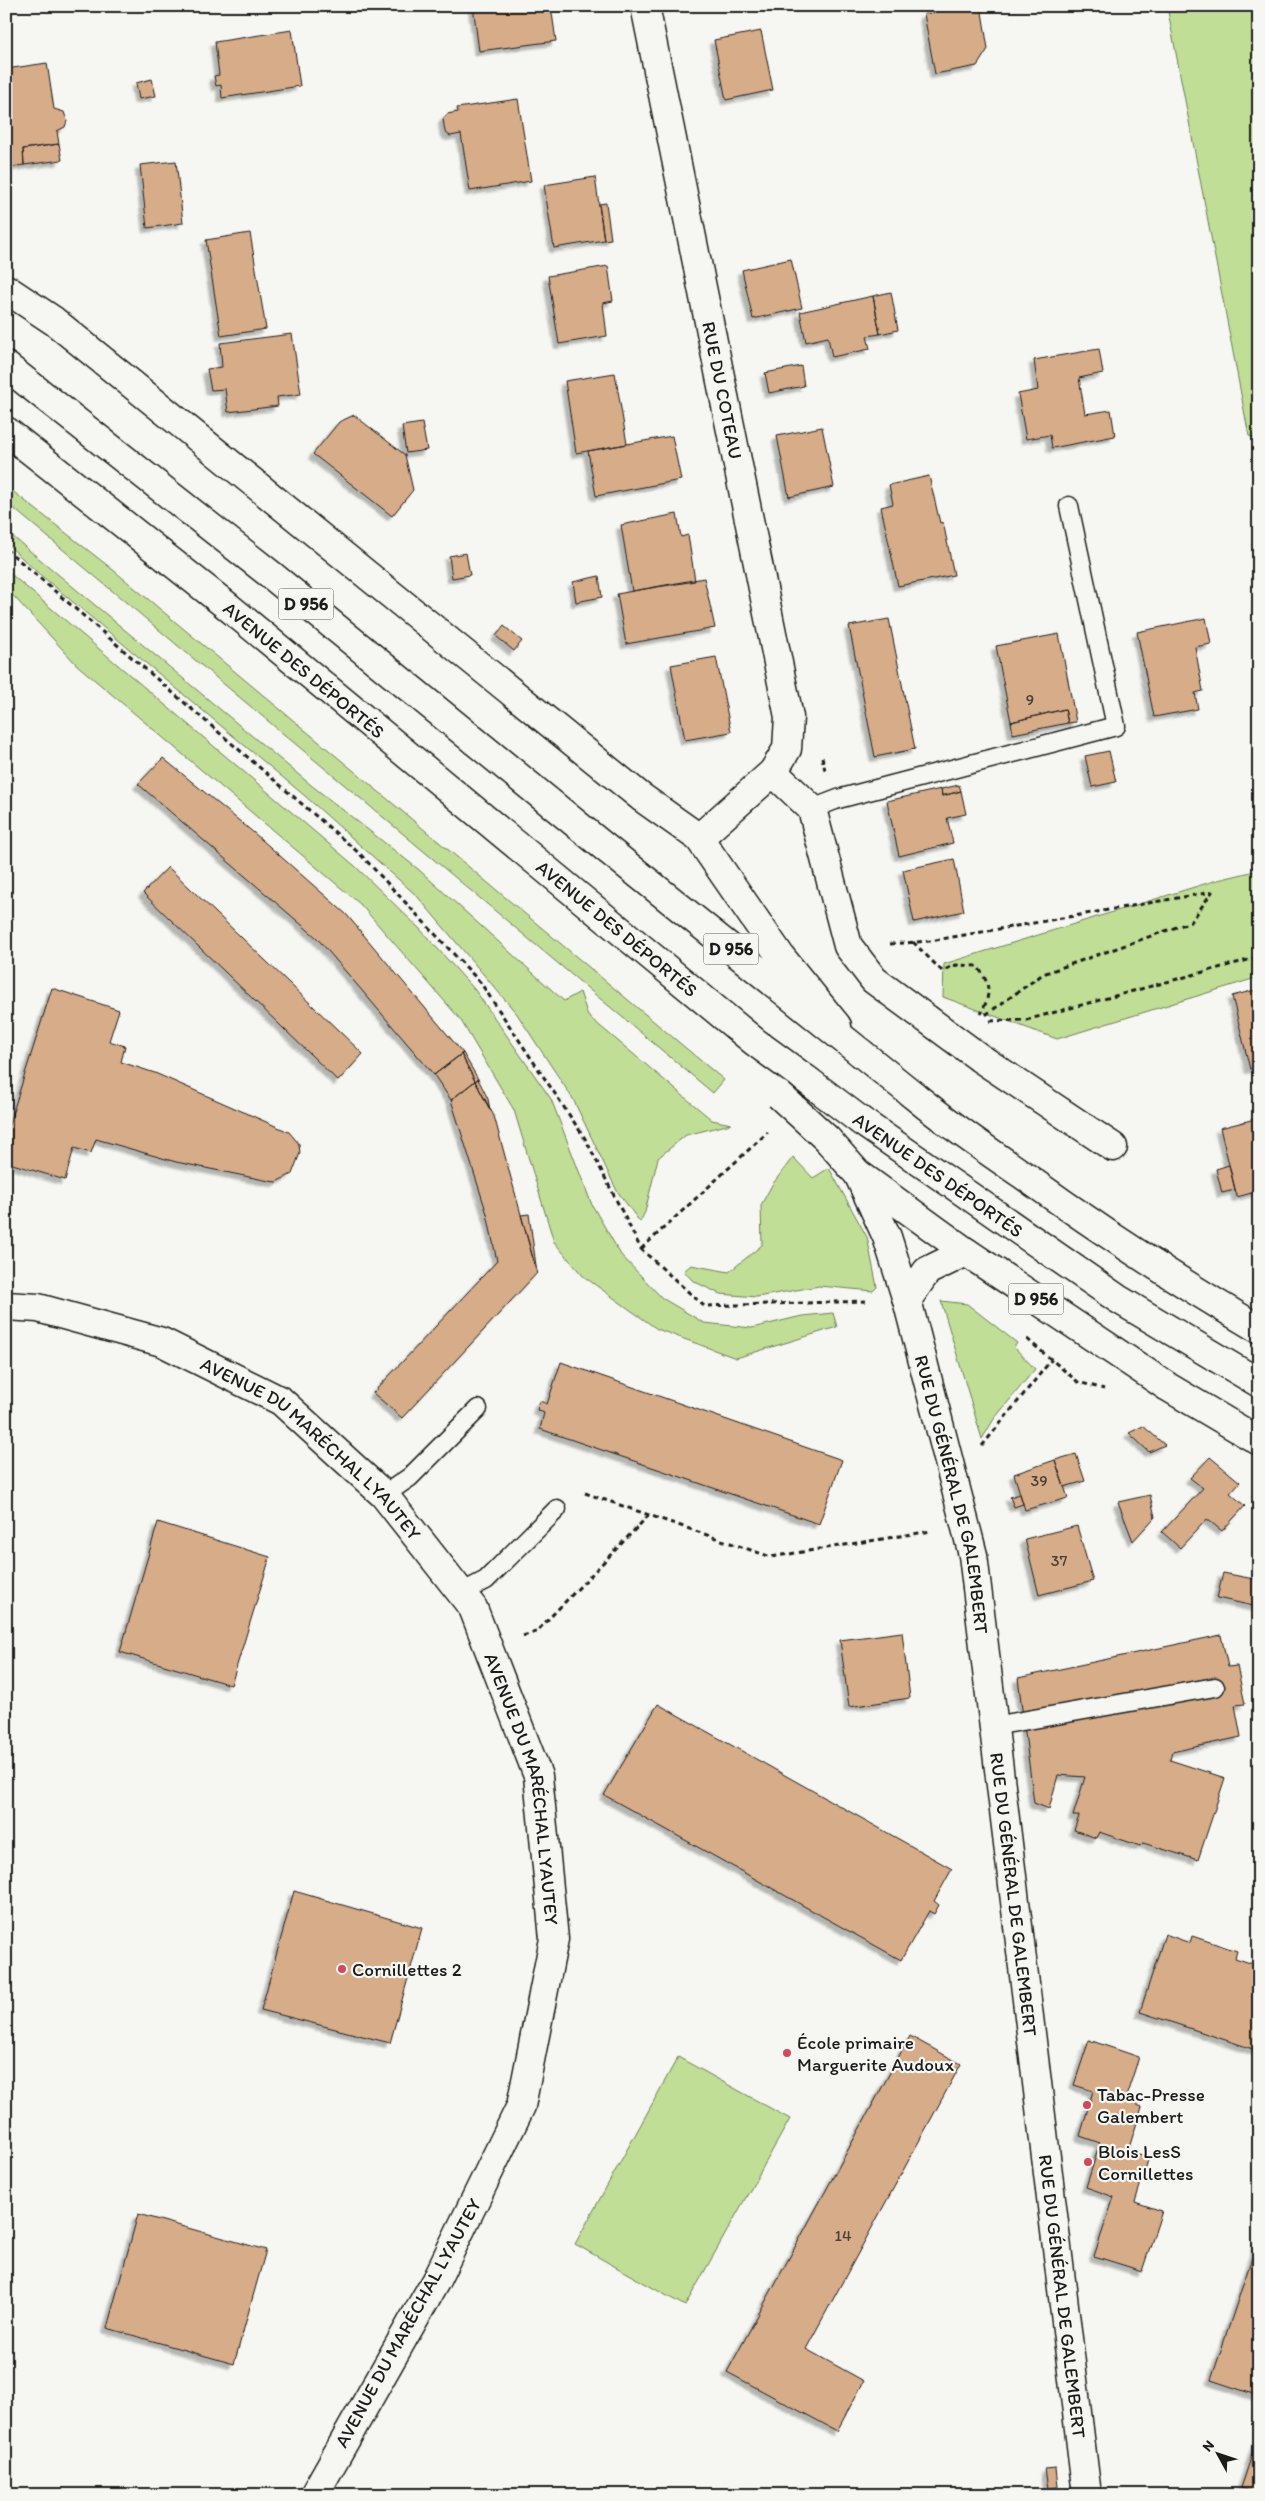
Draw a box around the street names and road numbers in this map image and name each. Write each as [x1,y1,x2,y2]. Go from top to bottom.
street label: RUE DU COTEAU [698,319,748,461]
road number: D 956 [278,588,334,620]
street label: AVENUE DES DÉPORTÉS [219,596,390,743]
street label: AVENUE DES DÉPORTÉS [532,855,703,1002]
road number: D 956 [704,934,758,964]
street label: AVENUE DES DÉPORTÉS [849,1108,1027,1242]
road number: D 956 [1008,1284,1064,1315]
street label: AVENUE DU MARÉCHAL LYAUTEY [197,1352,426,1544]
street label: RUE DU GÉNÉRAL DE GALEMBERT [910,1352,994,1636]
street label: AVENUE DU MARÉCHAL LYAUTEY [480,1649,564,1926]
street label: RUE DU GÉNÉRAL DE GALEMBERT [986,1751,1043,2038]
street label: RUE DU GÉNÉRAL DE GALEMBERT [1034,2153,1092,2440]
street label: AVENUE DU MARÉCHAL LYAUTEY [330,2194,486,2451]

